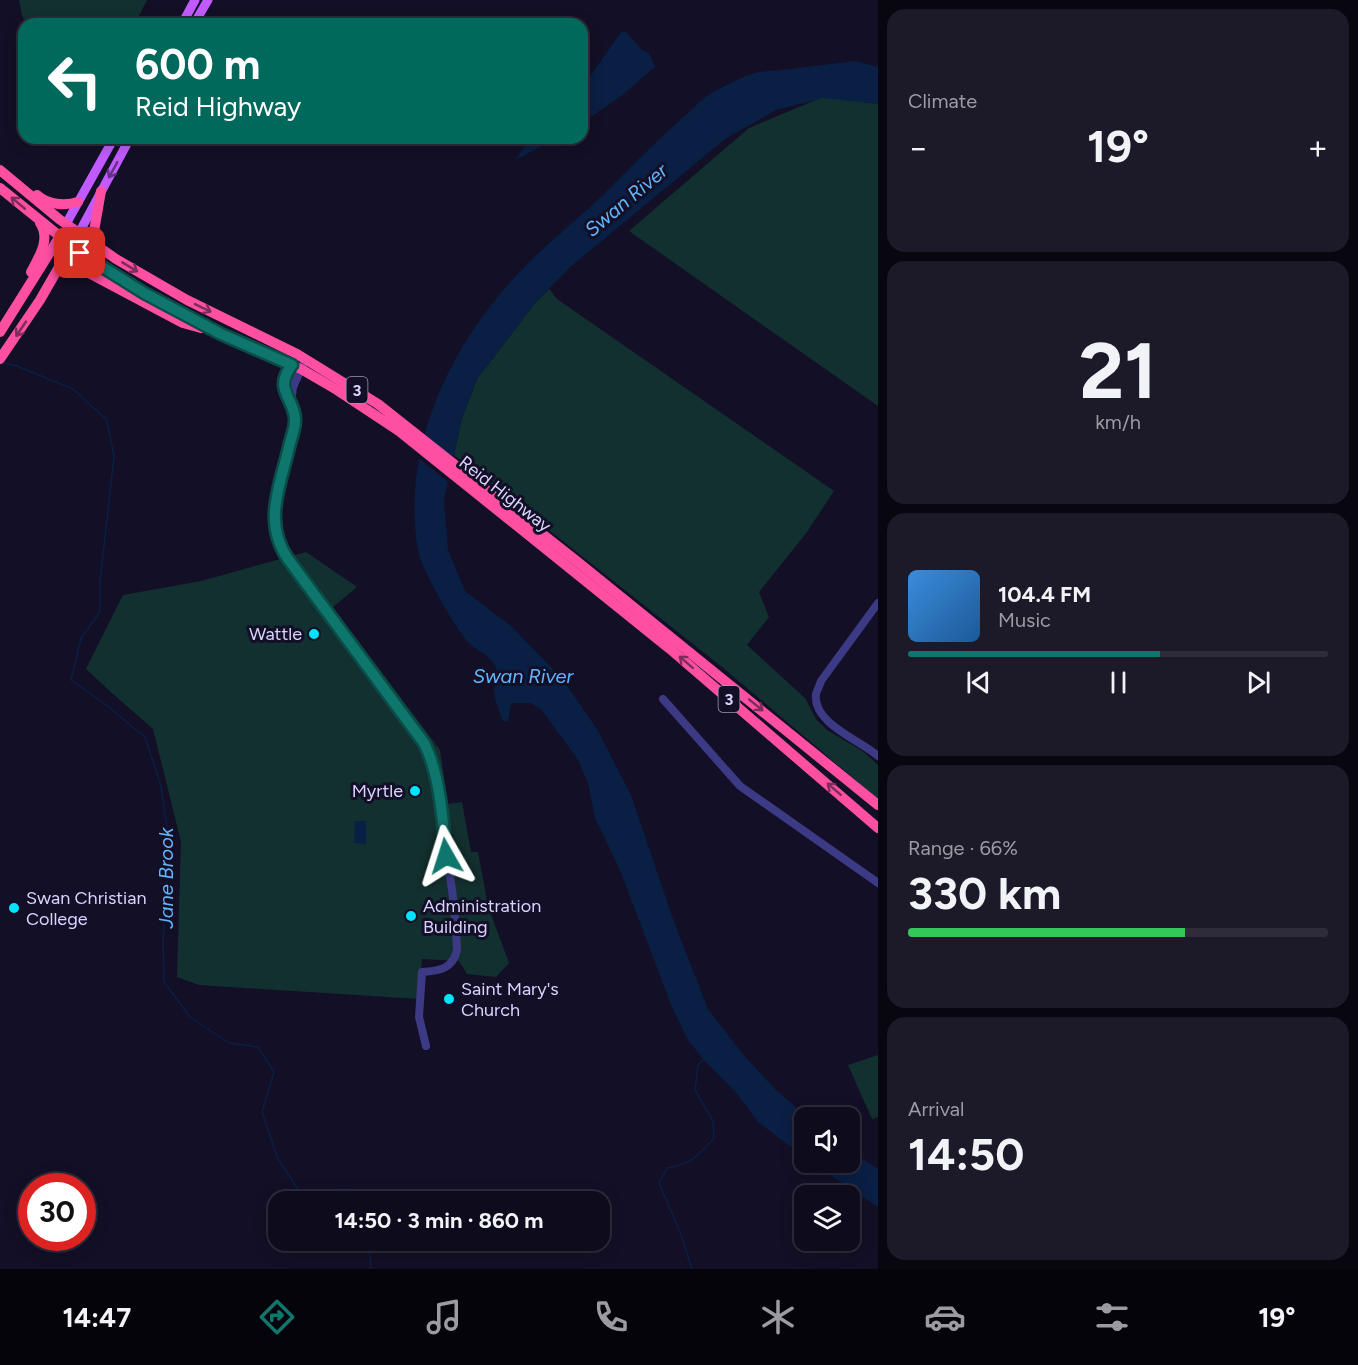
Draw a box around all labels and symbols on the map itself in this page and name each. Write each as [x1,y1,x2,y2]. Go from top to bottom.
water label: Swan River [580,158,673,242]
one-way arrow [107,161,118,179]
one-way arrow [10,197,26,210]
pin [54,227,105,278]
one-way arrow [121,262,138,274]
one-way arrow [194,303,212,314]
one-way arrow [15,321,27,337]
road number: 3 [346,377,368,403]
street label: Reid Highway [455,451,556,537]
place label: Wattle [249,623,302,645]
marker: Wattle [307,627,321,641]
one-way arrow [679,655,694,669]
water label: Swan River [473,664,575,688]
road number: 3 [718,686,740,712]
one-way arrow [748,699,764,712]
place label: Myrtle [352,780,403,802]
one-way arrow [826,783,842,796]
marker: Myrtle [408,784,422,798]
position arrow [414,824,478,888]
water label: Jane Brook [154,826,178,930]
place label: Swan Christian College [26,887,147,930]
place label: Administration Building [423,895,541,938]
marker: Swan Christian College [7,901,21,915]
marker: Administration Building [404,909,418,923]
place label: Saint Mary's Church [461,978,559,1021]
marker: Saint Mary's Church [442,992,456,1006]
speed limit sign: 30 [18,1173,96,1251]

